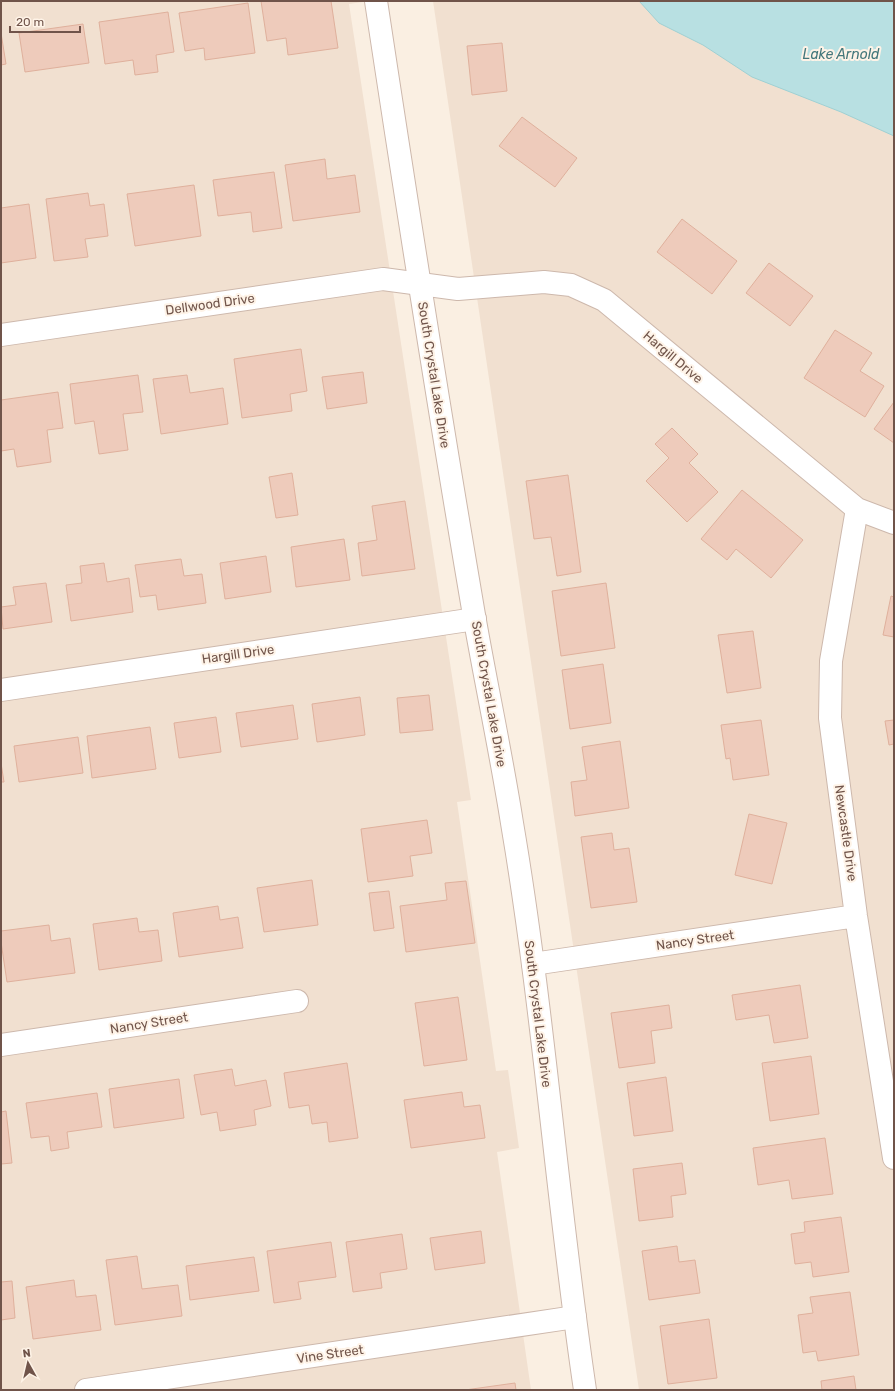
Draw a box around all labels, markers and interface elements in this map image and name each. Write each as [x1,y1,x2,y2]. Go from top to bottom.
scale bar [10,8,80,34]
text: 20 m [16,15,44,29]
water label: Lake Arnold [803,46,880,63]
street label: Dellwood Drive [164,290,256,318]
street label: South Crystal Lake Drive [415,301,453,449]
street label: Hargill Drive [640,328,706,387]
street label: South Crystal Lake Drive [469,620,509,768]
street label: Hargill Drive [201,641,275,667]
street label: Newcastle Drive [832,784,860,882]
street label: Nancy Street [655,927,735,953]
street label: South Crystal Lake Drive [522,940,554,1088]
street label: Nancy Street [109,1009,189,1037]
street label: Vine Street [296,1342,364,1366]
north arrow [8,1343,48,1383]
text: N [22,1347,32,1361]

